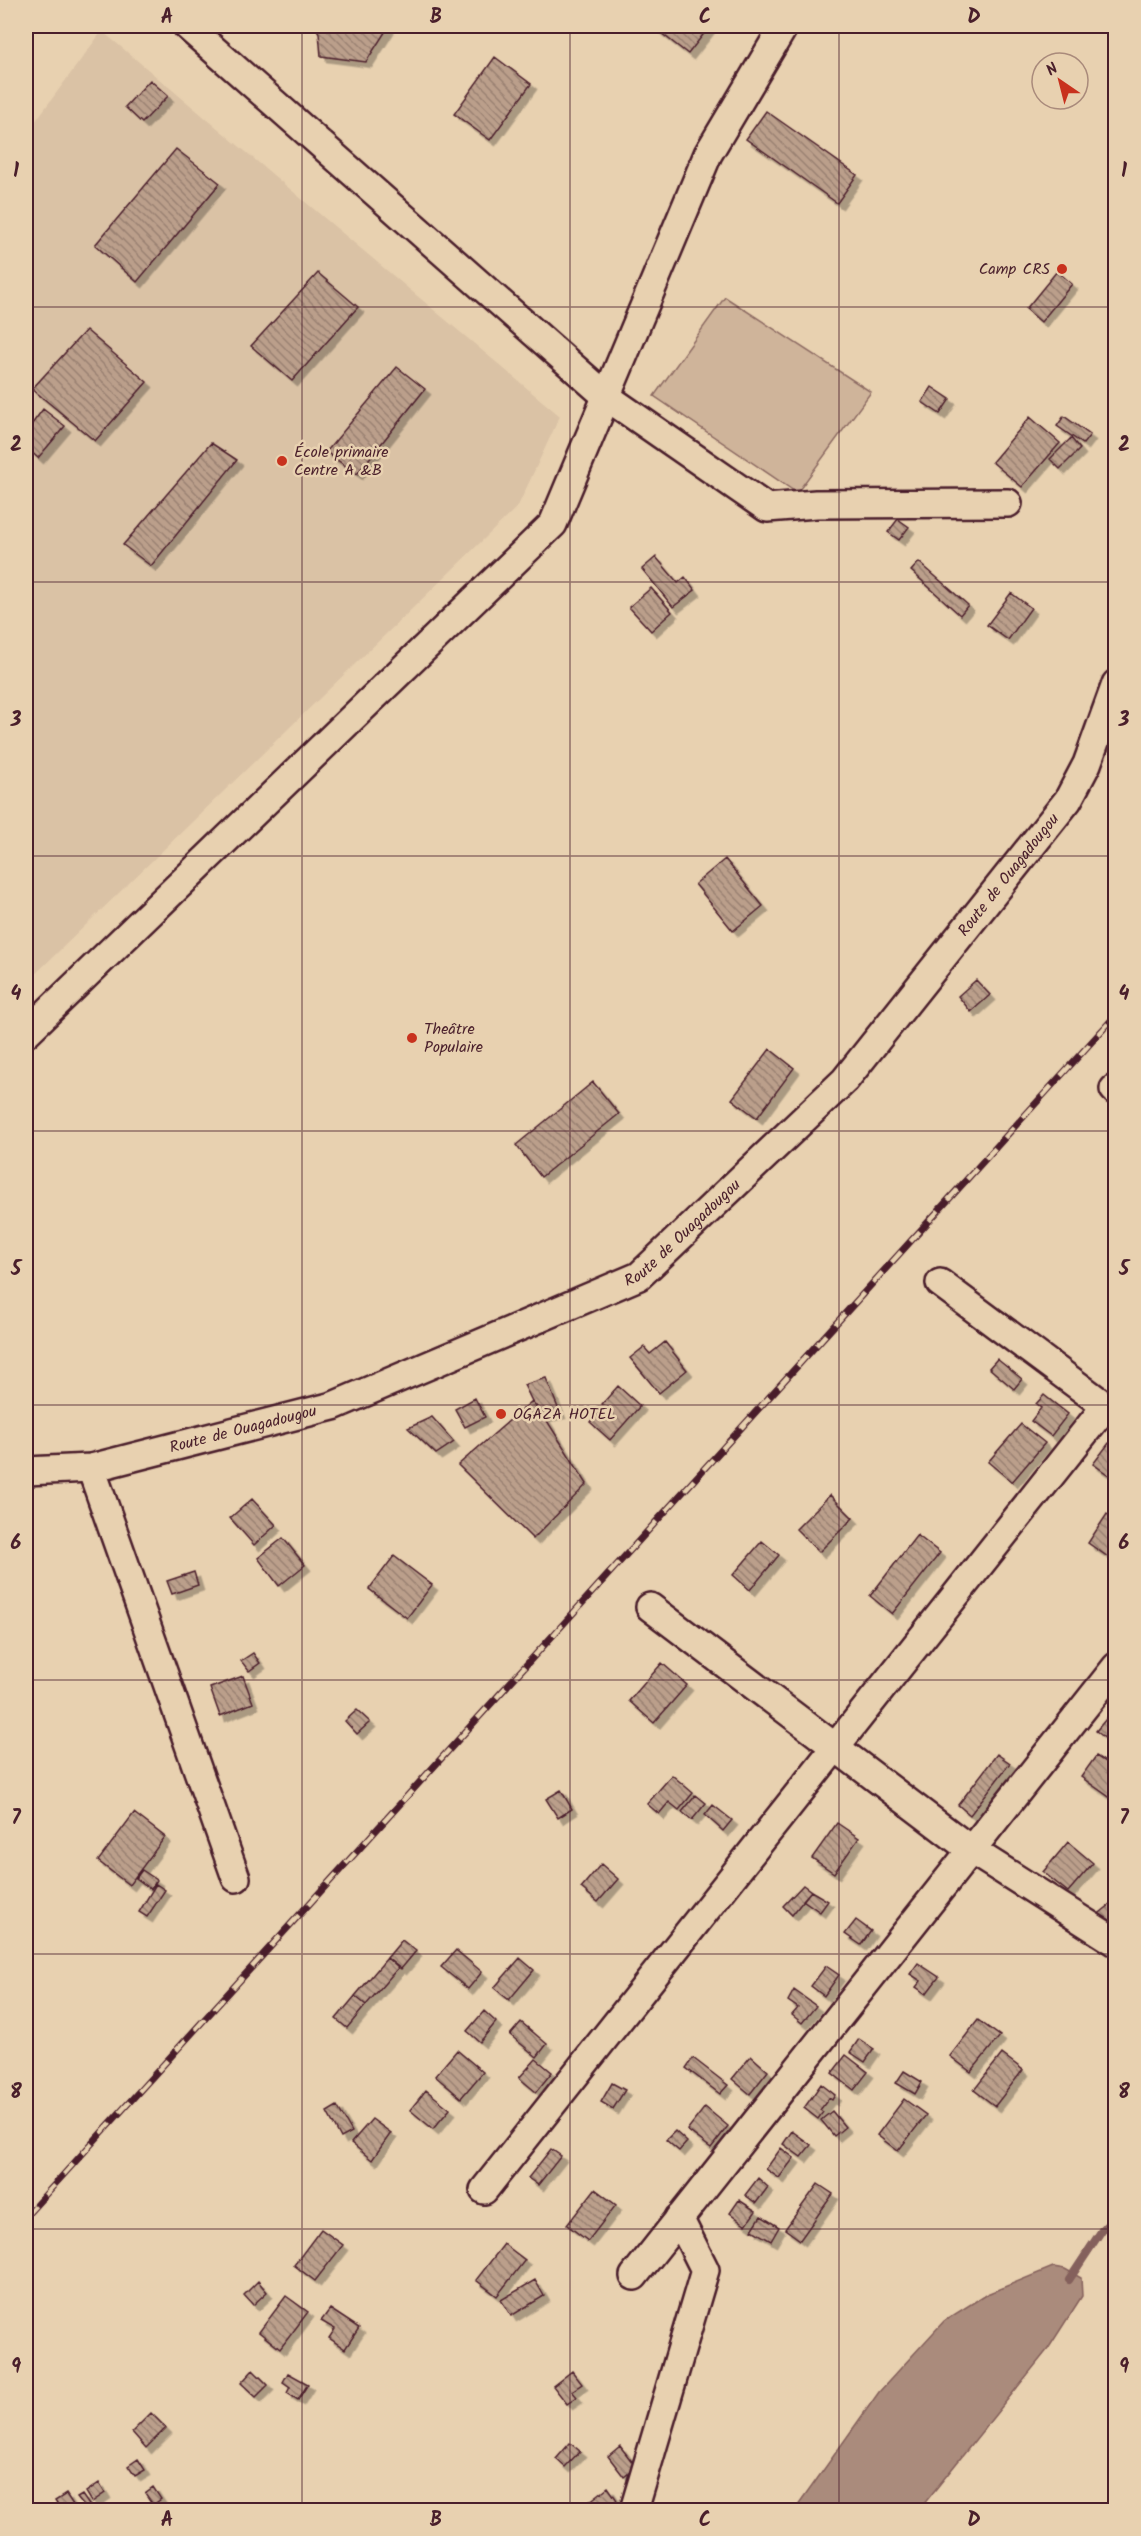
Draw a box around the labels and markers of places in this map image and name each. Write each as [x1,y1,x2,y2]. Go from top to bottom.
place label: Camp CRS [979,257,1051,282]
marker: Camp CRS [1055,262,1069,276]
place label: École primaire Centre A &B [294,440,389,483]
marker: École primaire Centre A &B [275,454,289,468]
place label: Theâtre Populaire [424,1017,483,1060]
marker: Theâtre Populaire [405,1031,419,1045]
place label: OGAZA HOTEL [513,1402,616,1427]
marker: OGAZA HOTEL [494,1407,508,1421]

